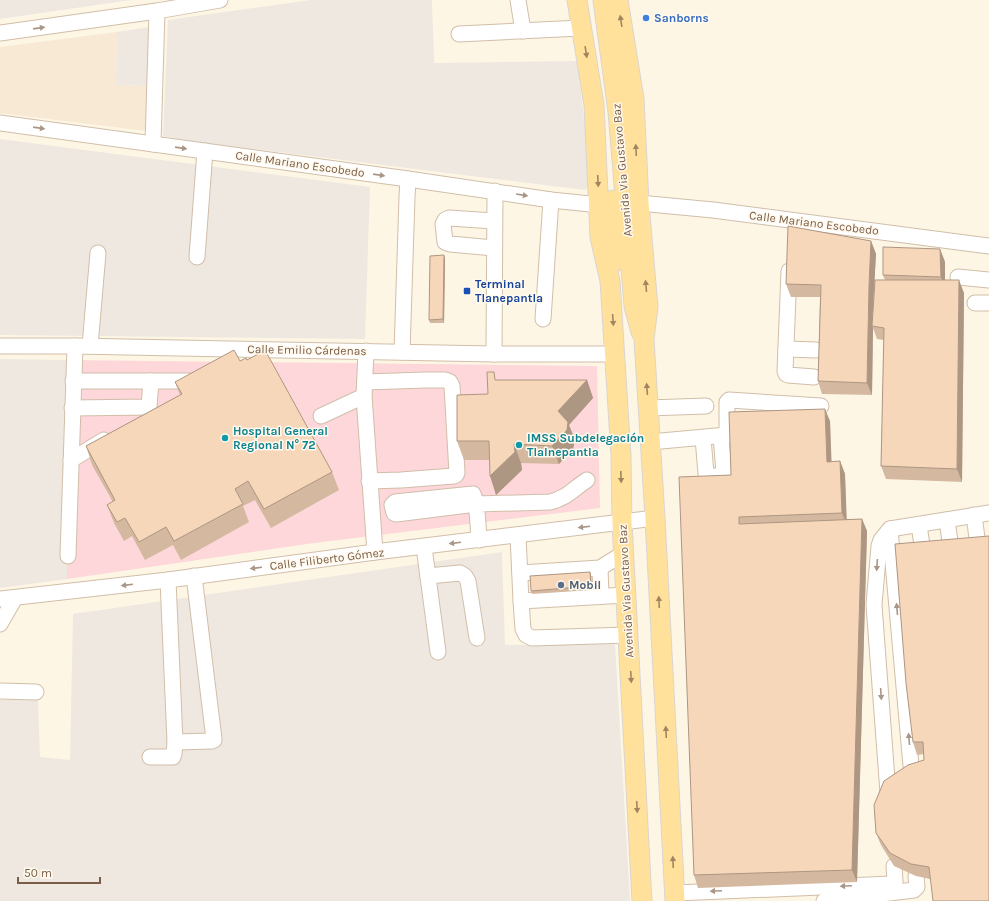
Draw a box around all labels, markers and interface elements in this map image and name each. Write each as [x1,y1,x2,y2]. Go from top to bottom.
place label: Sanborns [654,11,709,25]
marker: Sanborns [641,13,651,23]
one-way arrow [618,15,624,27]
one-way arrow [33,25,45,31]
one-way arrow [583,46,589,58]
street label: Avenida Via Gustavo Baz [609,103,635,237]
one-way arrow [33,125,45,131]
one-way arrow [633,144,640,156]
one-way arrow [175,145,187,151]
street label: Calle Mariano Escobedo [234,148,366,180]
one-way arrow [373,172,386,178]
one-way arrow [595,175,602,187]
one-way arrow [516,192,528,198]
street label: Calle Mariano Escobedo [748,208,880,238]
place label: Terminal Tlanepantla [475,277,543,305]
one-way arrow [642,280,649,292]
marker: Terminal Tlanepantla [462,286,472,296]
one-way arrow [609,314,616,326]
street label: Calle Emilio Cárdenas [247,342,367,358]
one-way arrow [643,383,650,395]
place label: Hospital General Regional N° 72 [233,424,328,452]
place label: IMSS Subdelegación Tlalnepantla [527,431,644,459]
marker: Hospital General Regional N° 72 [220,433,230,443]
marker: IMSS Subdelegación Tlalnepantla [514,440,524,450]
one-way arrow [618,471,624,484]
one-way arrow [578,524,590,531]
street label: Avenida Via Gustavo Baz [615,524,636,658]
one-way arrow [449,540,461,546]
street label: Calle Filiberto Gómez [269,545,385,573]
one-way arrow [874,559,881,571]
one-way arrow [250,565,262,571]
place label: Mobil [569,578,601,592]
marker: Mobil [556,580,566,590]
one-way arrow [121,581,133,588]
one-way arrow [656,596,663,608]
one-way arrow [894,603,900,615]
one-way arrow [627,671,634,683]
one-way arrow [877,688,884,700]
one-way arrow [663,726,670,738]
one-way arrow [905,733,912,745]
one-way arrow [634,801,640,814]
one-way arrow [670,856,677,868]
scale bar [18,859,100,885]
text: 50 m [24,866,52,880]
one-way arrow [839,883,852,889]
one-way arrow [710,888,722,895]

